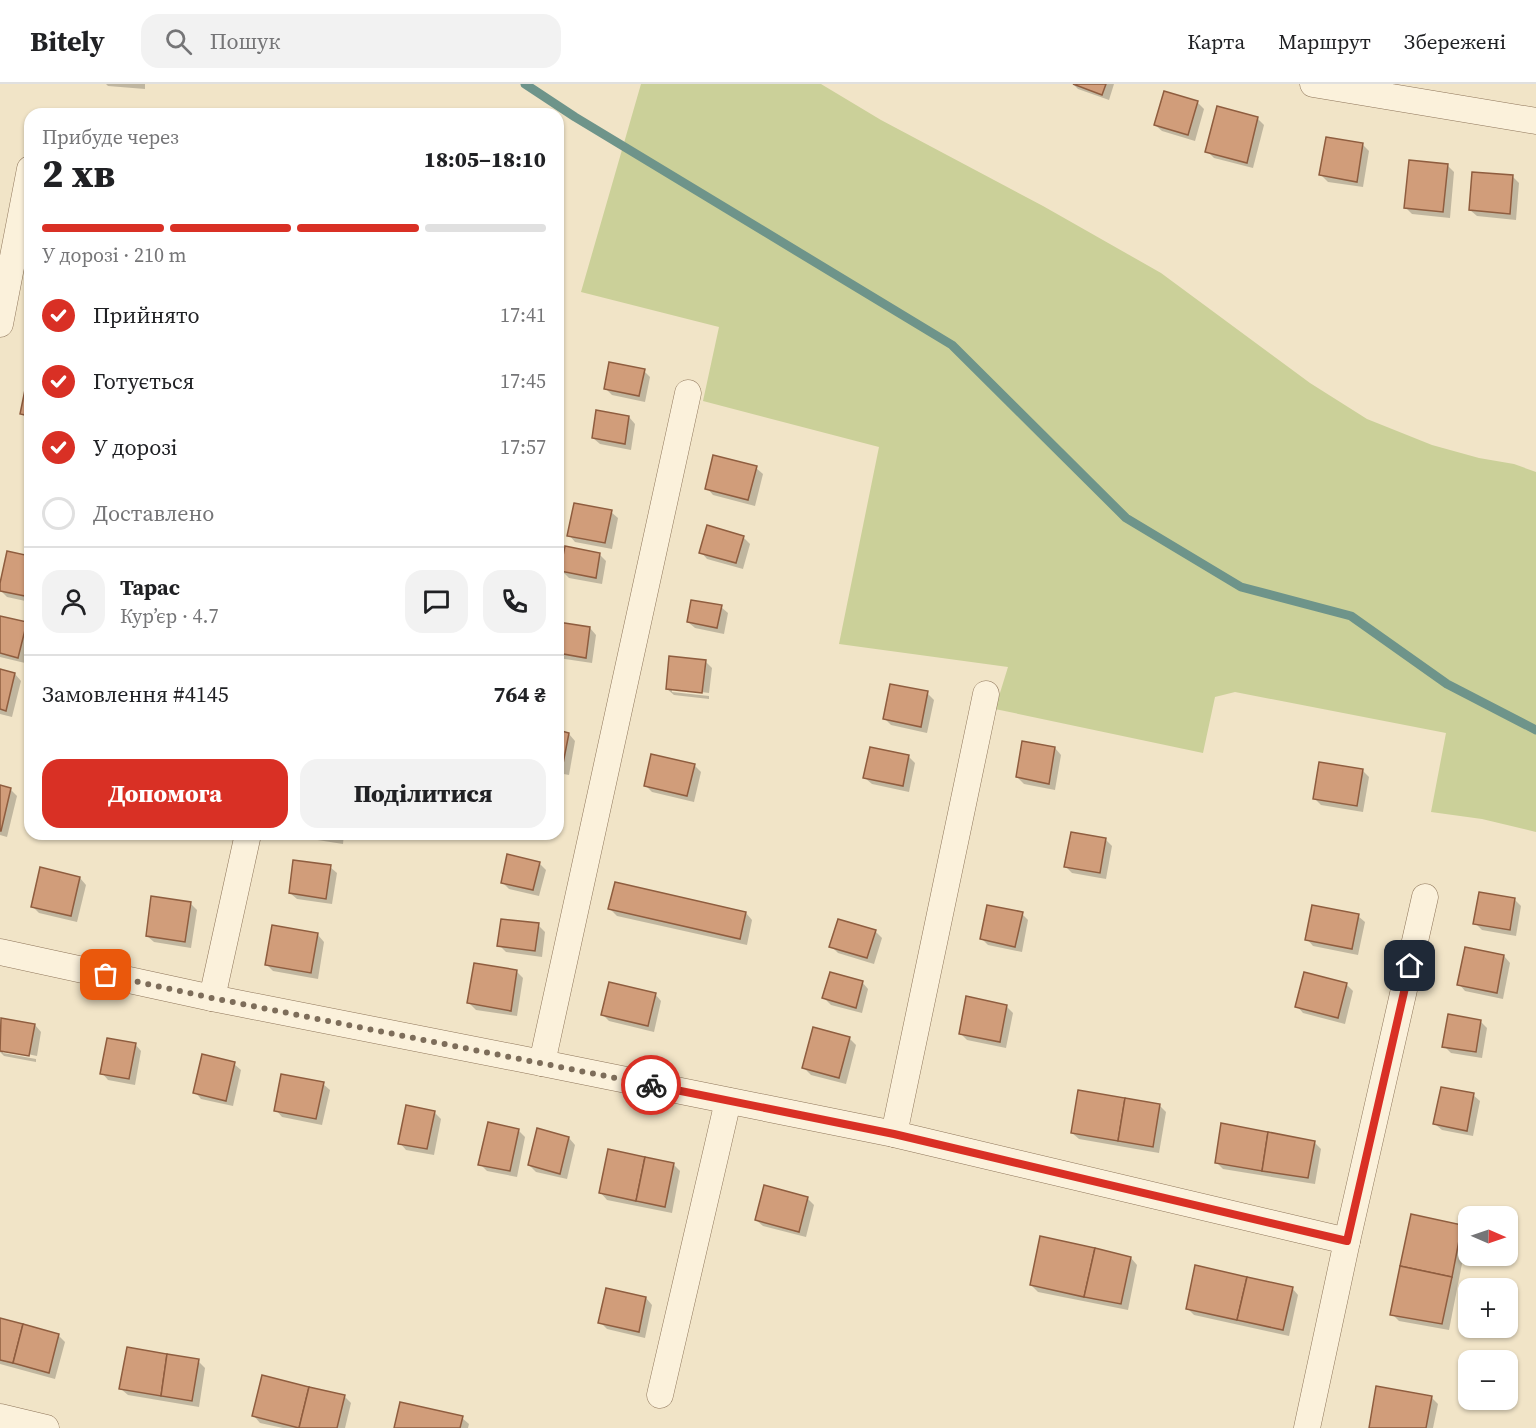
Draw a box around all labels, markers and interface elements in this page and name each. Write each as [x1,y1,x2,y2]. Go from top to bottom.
search box [141,14,561,68]
text: Bitely [30,22,105,60]
icon: search [162,25,195,58]
text: Пошук [210,26,280,56]
text: Карта [1187,27,1245,56]
text: Маршрут [1278,27,1371,56]
text: Збережені [1404,27,1506,56]
text: Прибуде через [42,123,179,151]
text: 18:05–18:10 [424,144,546,174]
text: 2 хв [42,147,115,200]
text: У дорозі · 210 m [42,241,187,269]
icon: check [42,299,75,332]
text: Прийнято [93,300,200,330]
text: 17:41 [500,301,546,329]
icon: check [42,365,75,398]
text: Готується [93,366,194,396]
text: 17:45 [500,367,546,395]
icon: check [42,431,75,464]
text: У дорозі [93,432,177,462]
text: 17:57 [500,433,546,461]
text: Доставлено [93,498,214,528]
button: person [42,570,105,633]
button: chat [405,570,468,633]
button: phone [483,570,546,633]
text: Тарас [120,572,180,602]
text: Кур’єр · 4.7 [120,602,219,630]
text: Замовлення #4145 [42,679,229,709]
text: 764 ₴ [494,679,546,709]
button: Допомога [42,759,288,828]
button: Поділитися [300,759,546,828]
pin [1384,940,1435,991]
pin [80,949,131,1000]
icon: home [1393,949,1426,982]
icon: bag [89,958,122,991]
courier [621,1055,681,1115]
icon: bike [635,1069,668,1102]
north arrow [1458,1206,1518,1266]
map controls [1458,1206,1518,1410]
button: + [1458,1278,1518,1338]
button: − [1458,1350,1518,1410]

